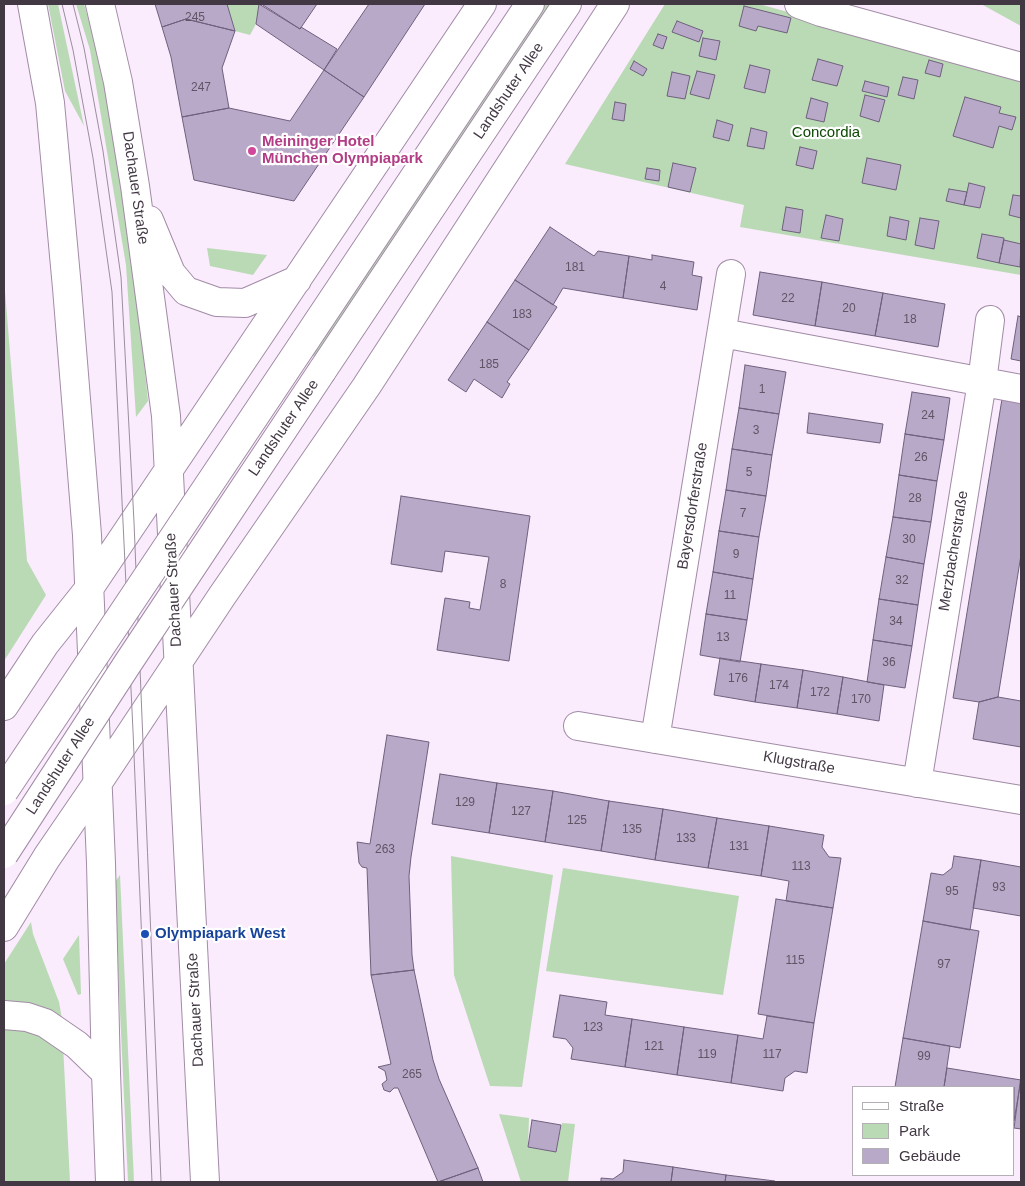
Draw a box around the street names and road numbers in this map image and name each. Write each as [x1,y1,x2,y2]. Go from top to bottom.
street label: Landshuter Allee [470,39,548,143]
street label: Dachauer Straße [118,130,152,246]
street label: Landshuter Allee [245,376,323,480]
street label: Bayersdorferstraße [674,441,712,571]
street label: Merzbacherstraße [936,489,972,613]
street label: Dachauer Straße [162,532,186,648]
street label: Landshuter Allee [23,714,99,818]
street label: Klugstraße [762,748,836,778]
street label: Dachauer Straße [184,952,208,1068]

